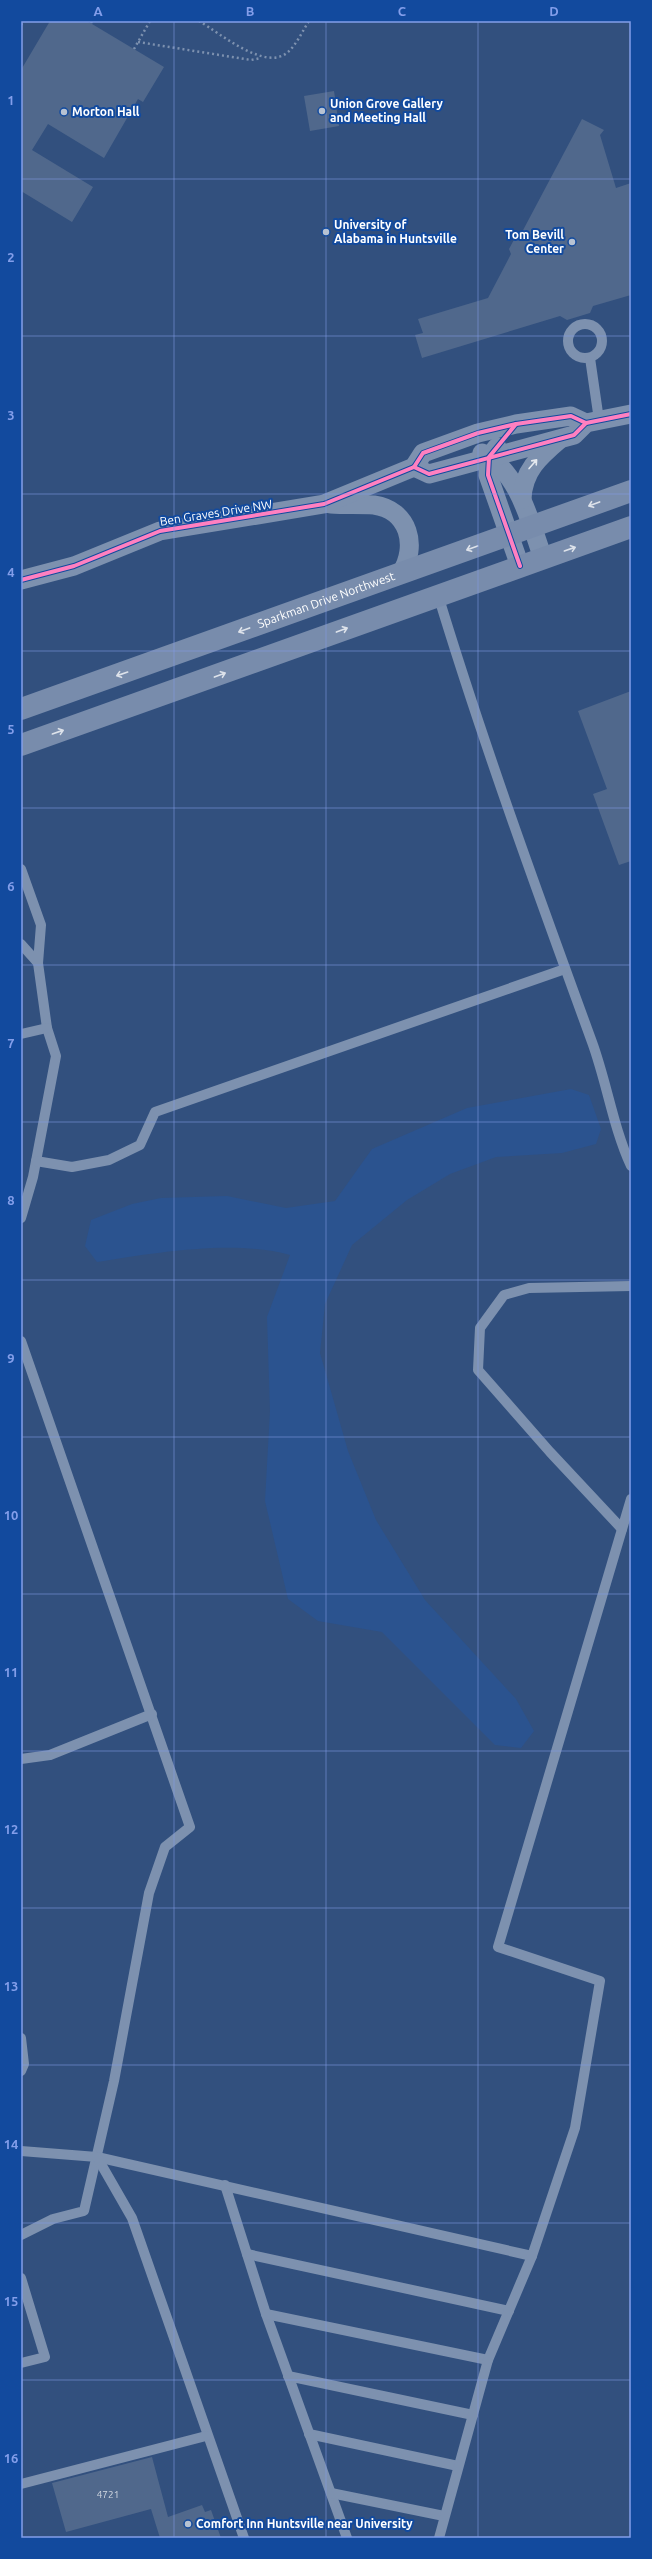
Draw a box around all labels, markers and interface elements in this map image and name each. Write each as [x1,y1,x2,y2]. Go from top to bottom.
text: A [93,4,103,18]
text: B [246,4,255,18]
text: C [398,4,407,18]
text: D [549,4,559,18]
text: 1 [7,93,15,107]
place label: Union Grove Gallery and Meeting Hall [330,97,443,124]
place label: Morton Hall [72,105,140,118]
marker: Union Grove Gallery and Meeting Hall [317,106,327,116]
marker: Morton Hall [59,107,69,117]
place label: University of Alabama in Huntsville [334,218,457,245]
marker: University of Alabama in Huntsville [321,227,331,237]
place label: Tom Bevill Center [505,228,564,255]
marker: Tom Bevill Center [567,237,577,247]
text: 2 [7,250,15,264]
text: 3 [7,408,15,422]
one-way arrow [529,459,538,470]
street label: Ben Graves Drive NW [159,497,273,528]
one-way arrow [588,501,601,508]
one-way arrow [466,544,478,552]
one-way arrow [563,544,575,552]
text: 4 [7,565,15,579]
street label: Sparkman Drive Northwest [255,569,397,630]
one-way arrow [239,626,251,634]
one-way arrow [335,626,348,633]
one-way arrow [116,670,128,678]
one-way arrow [213,670,225,678]
text: 5 [7,722,15,736]
one-way arrow [51,727,63,735]
text: 6 [7,879,15,893]
text: 7 [7,1036,15,1050]
text: 8 [7,1193,15,1207]
text: 9 [7,1351,15,1365]
text: 10 [4,1508,18,1522]
text: 11 [4,1665,18,1679]
text: 12 [4,1822,18,1836]
text: 13 [4,1979,18,1993]
text: 14 [4,2137,18,2151]
text: 15 [4,2294,18,2308]
text: 16 [4,2451,18,2465]
house number: 4721 [97,2489,119,2500]
place label: Comfort Inn Huntsville near University [196,2517,413,2530]
marker: Comfort Inn Huntsville near University [183,2519,193,2529]

